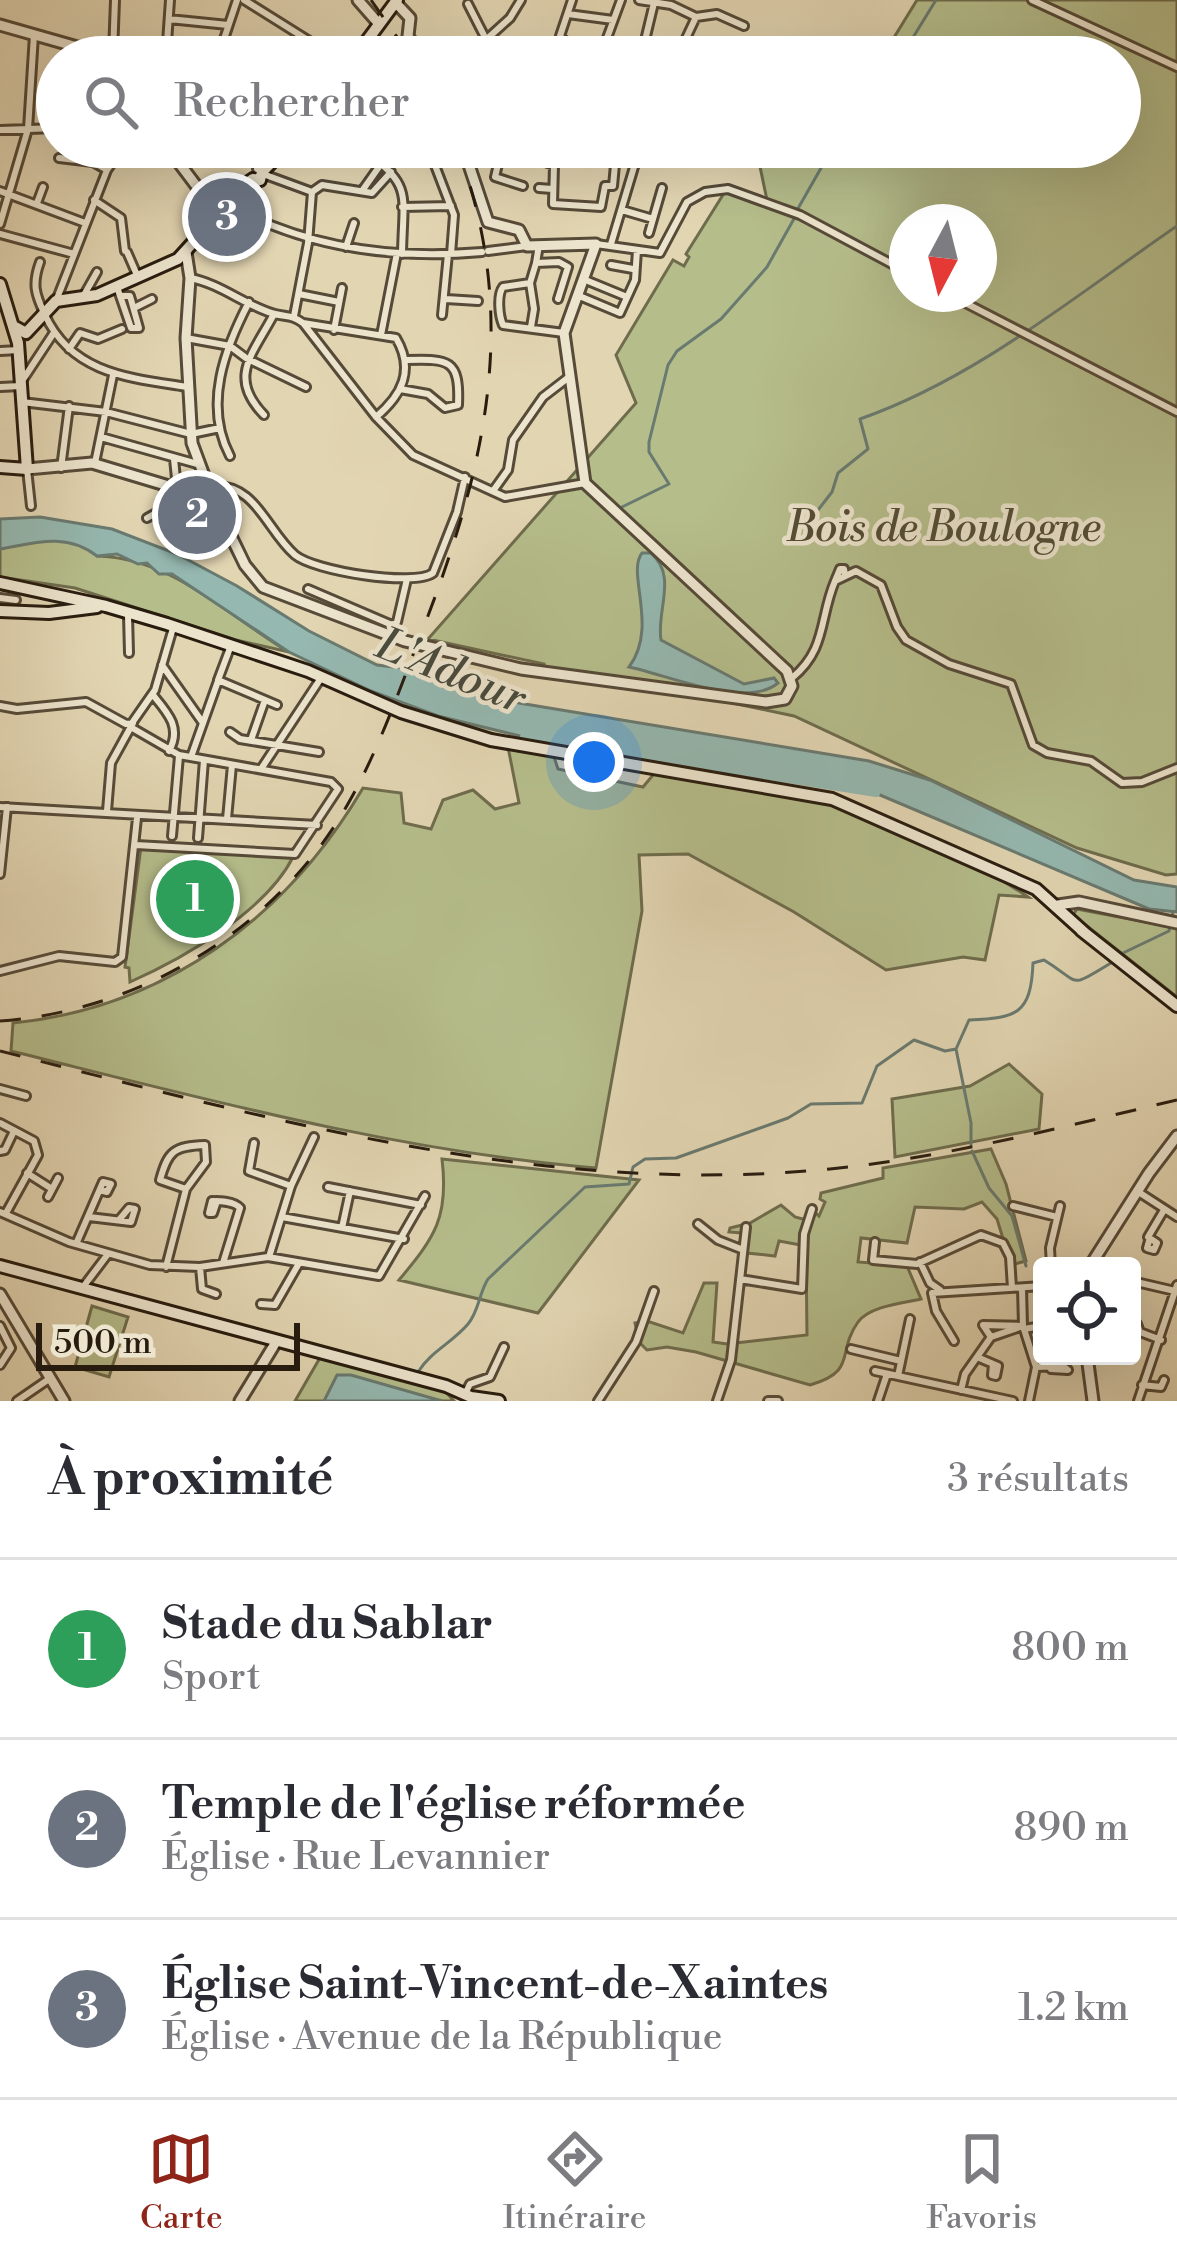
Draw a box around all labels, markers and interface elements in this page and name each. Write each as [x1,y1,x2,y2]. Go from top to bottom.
search box [36,36,1141,168]
icon: search [78,69,144,135]
text: Rechercher [174,74,410,131]
pin: 3 [188,172,266,262]
north arrow [889,204,997,312]
pin: 2 [158,470,236,560]
park label: Bois de Boulogne [786,502,1102,555]
water label: L'Adour [367,616,535,728]
your location [564,732,624,792]
pin: 1 [156,854,234,944]
map controls [1033,1257,1141,1365]
button: locate [1033,1257,1141,1365]
scale bar [36,1317,300,1370]
text: 500 m [54,1323,152,1364]
text: À proximité [48,1447,333,1511]
text: 3 résultats [947,1455,1129,1504]
text: Stade du Sablar [162,1596,493,1653]
text: 1 [78,1624,96,1673]
text: 800 m [1011,1624,1129,1673]
text: Sport [162,1653,261,1702]
text: Temple de l'église réformée [162,1776,745,1833]
text: 2 [75,1804,99,1853]
text: 890 m [1013,1804,1129,1853]
text: Église · Rue Levannier [162,1833,550,1882]
text: Église Saint-Vincent-de-Xaintes [162,1956,828,2013]
text: 3 [75,1984,99,2033]
text: 1.2 km [1018,1984,1129,2033]
text: Église · Avenue de la République [162,2013,722,2062]
tab: Carte [140,2126,223,2239]
tab: Itinéraire [503,2126,646,2239]
tab: Favoris [927,2126,1037,2239]

